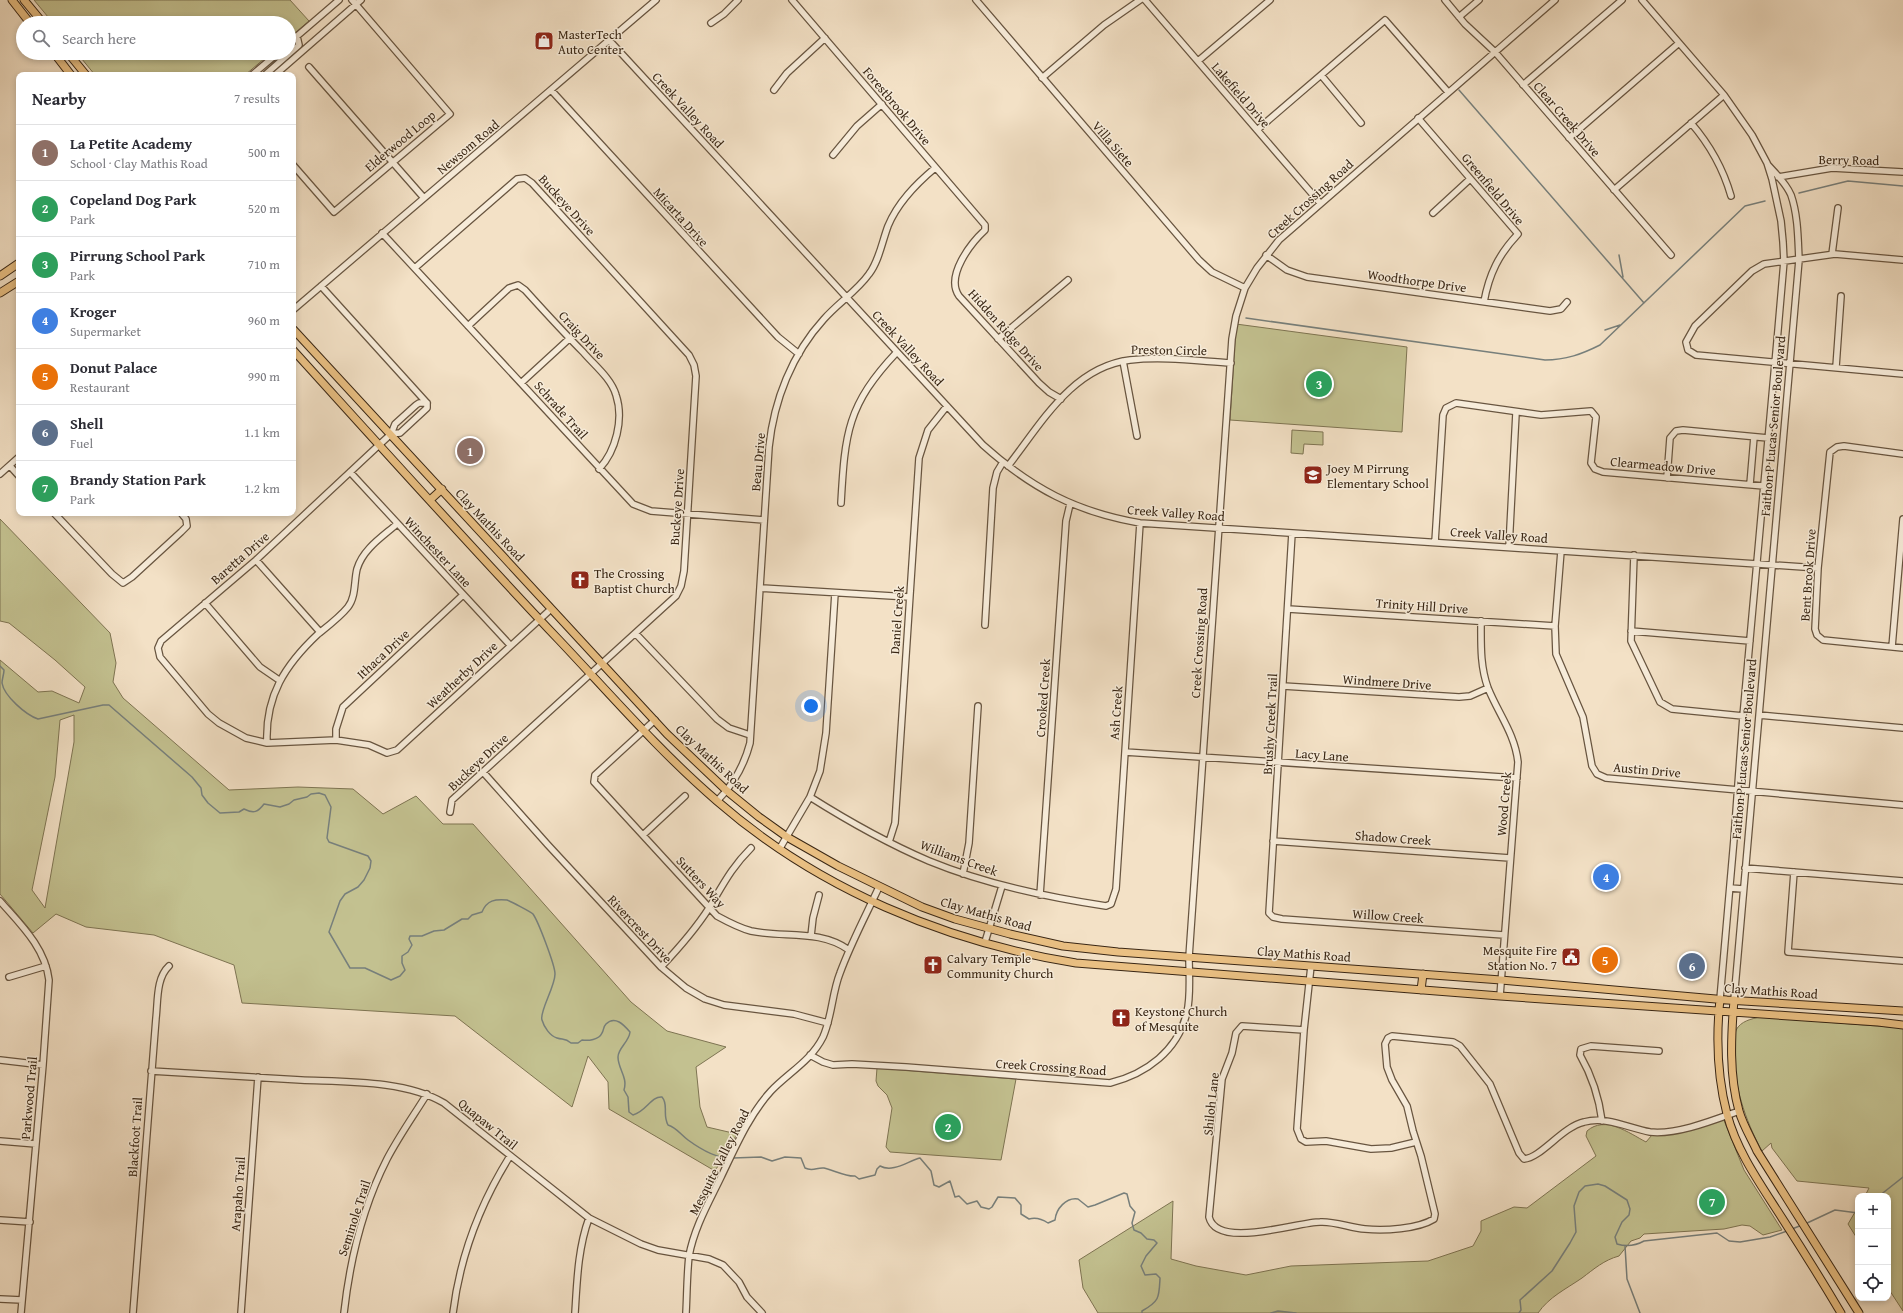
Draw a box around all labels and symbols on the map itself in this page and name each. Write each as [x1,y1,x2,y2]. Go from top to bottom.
place label: MasterTech Auto Center [558,25,624,59]
shop icon: MasterTech Auto Center [533,30,555,52]
street label: Lakefield Drive [1207,58,1275,132]
street label: Forestbrook Drive [858,63,936,149]
street label: Creek Valley Road [648,68,728,152]
street label: Clear Creek Drive [1529,77,1605,161]
street label: Elderwood Loop [360,106,440,176]
street label: Newsom Road [433,115,503,179]
street label: Villa Siete [1088,117,1138,171]
street label: Greenfield Drive [1457,149,1529,229]
street label: Berry Road [1818,150,1880,170]
street label: Creek Crossing Road [1263,155,1357,243]
street label: Buckeye Drive [534,170,600,240]
street label: Micarta Drive [649,183,713,251]
street label: Woodthorpe Drive [1366,265,1468,297]
street label: Hidden Ridge Drive [964,285,1048,375]
street label: Craig Drive [554,306,610,364]
street label: Creek Valley Road [868,306,948,390]
street label: Faithon P Lucas Senior Boulevard [1756,335,1790,517]
street label: Preston Circle [1131,340,1207,360]
pin: 3 [1306,369,1332,399]
street label: Schrade Trail [530,377,593,444]
street label: Beau Drive [746,432,770,492]
pin: 1 [457,436,483,466]
street label: Clearmeadow Drive [1609,452,1717,480]
place label: Joey M Pirrung Elementary School [1325,459,1429,493]
school or university icon: Joey M Pirrung Elementary School [1302,464,1324,486]
street label: Buckeye Drive [665,468,689,546]
street label: Clay Mathis Road [451,484,529,566]
street label: Creek Valley Road [1127,500,1225,526]
street label: Winchester Lane [400,512,476,592]
street label: Creek Valley Road [1450,522,1548,548]
street label: Baretta Drive [207,527,273,589]
street label: Bent Brook Drive [1795,528,1821,622]
place label: The Crossing Baptist Church [594,564,676,598]
church icon: The Crossing Baptist Church [569,569,591,591]
street label: Daniel Creek [885,585,909,655]
street label: Creek Crossing Road [1186,587,1212,699]
street label: Trinity Hill Drive [1375,593,1469,619]
street label: Ithaca Drive [352,625,414,683]
street label: Weatherby Drive [422,637,502,713]
street label: Crooked Creek [1031,658,1055,738]
street label: Faithon P Lucas Senior Boulevard [1727,658,1761,840]
street label: Windmere Drive [1342,669,1432,695]
street label: Brushy Creek Trail [1258,673,1282,775]
street label: Ash Creek [1105,685,1127,741]
your location [801,696,821,716]
street label: Clay Mathis Road [671,720,753,798]
street label: Buckeye Drive [443,729,513,795]
street label: Lacy Lane [1295,744,1349,766]
street label: Austin Drive [1612,758,1682,782]
street label: Wood Creek [1492,771,1516,837]
street label: Shadow Creek [1354,826,1432,850]
street label: Williams Creek [917,835,1001,881]
street label: Sutters Way [672,852,731,913]
pin: 4 [1593,862,1619,892]
street label: Rivercrest Drive [603,891,677,967]
street label: Clay Mathis Road [938,892,1034,936]
street label: Willow Creek [1352,904,1425,928]
street label: Clay Mathis Road [1257,941,1351,967]
place label: Mesquite Fire Station No. 7 [1483,941,1557,975]
pin: 5 [1592,945,1618,975]
public building icon: Mesquite Fire Station No. 7 [1560,946,1582,968]
place label: Calvary Temple Community Church [947,949,1054,983]
pin: 6 [1679,951,1705,981]
church icon: Calvary Temple Community Church [922,954,944,976]
street label: Clay Mathis Road [1724,978,1818,1004]
place label: Keystone Church of Mesquite [1135,1002,1228,1036]
church icon: Keystone Church of Mesquite [1110,1007,1132,1029]
street label: Creek Crossing Road [995,1054,1107,1080]
street label: Parkwood Trail [16,1055,42,1140]
street label: Shiloh Lane [1198,1071,1224,1137]
street label: Quapaw Trail [454,1094,522,1154]
street label: Blackfoot Trail [123,1096,147,1178]
street label: Mesquite Valley Road [684,1106,754,1218]
pin: 2 [935,1112,961,1142]
street label: Arapaho Trail [226,1155,250,1232]
street label: Seminole Trail [333,1177,375,1259]
pin: 7 [1699,1187,1725,1217]

